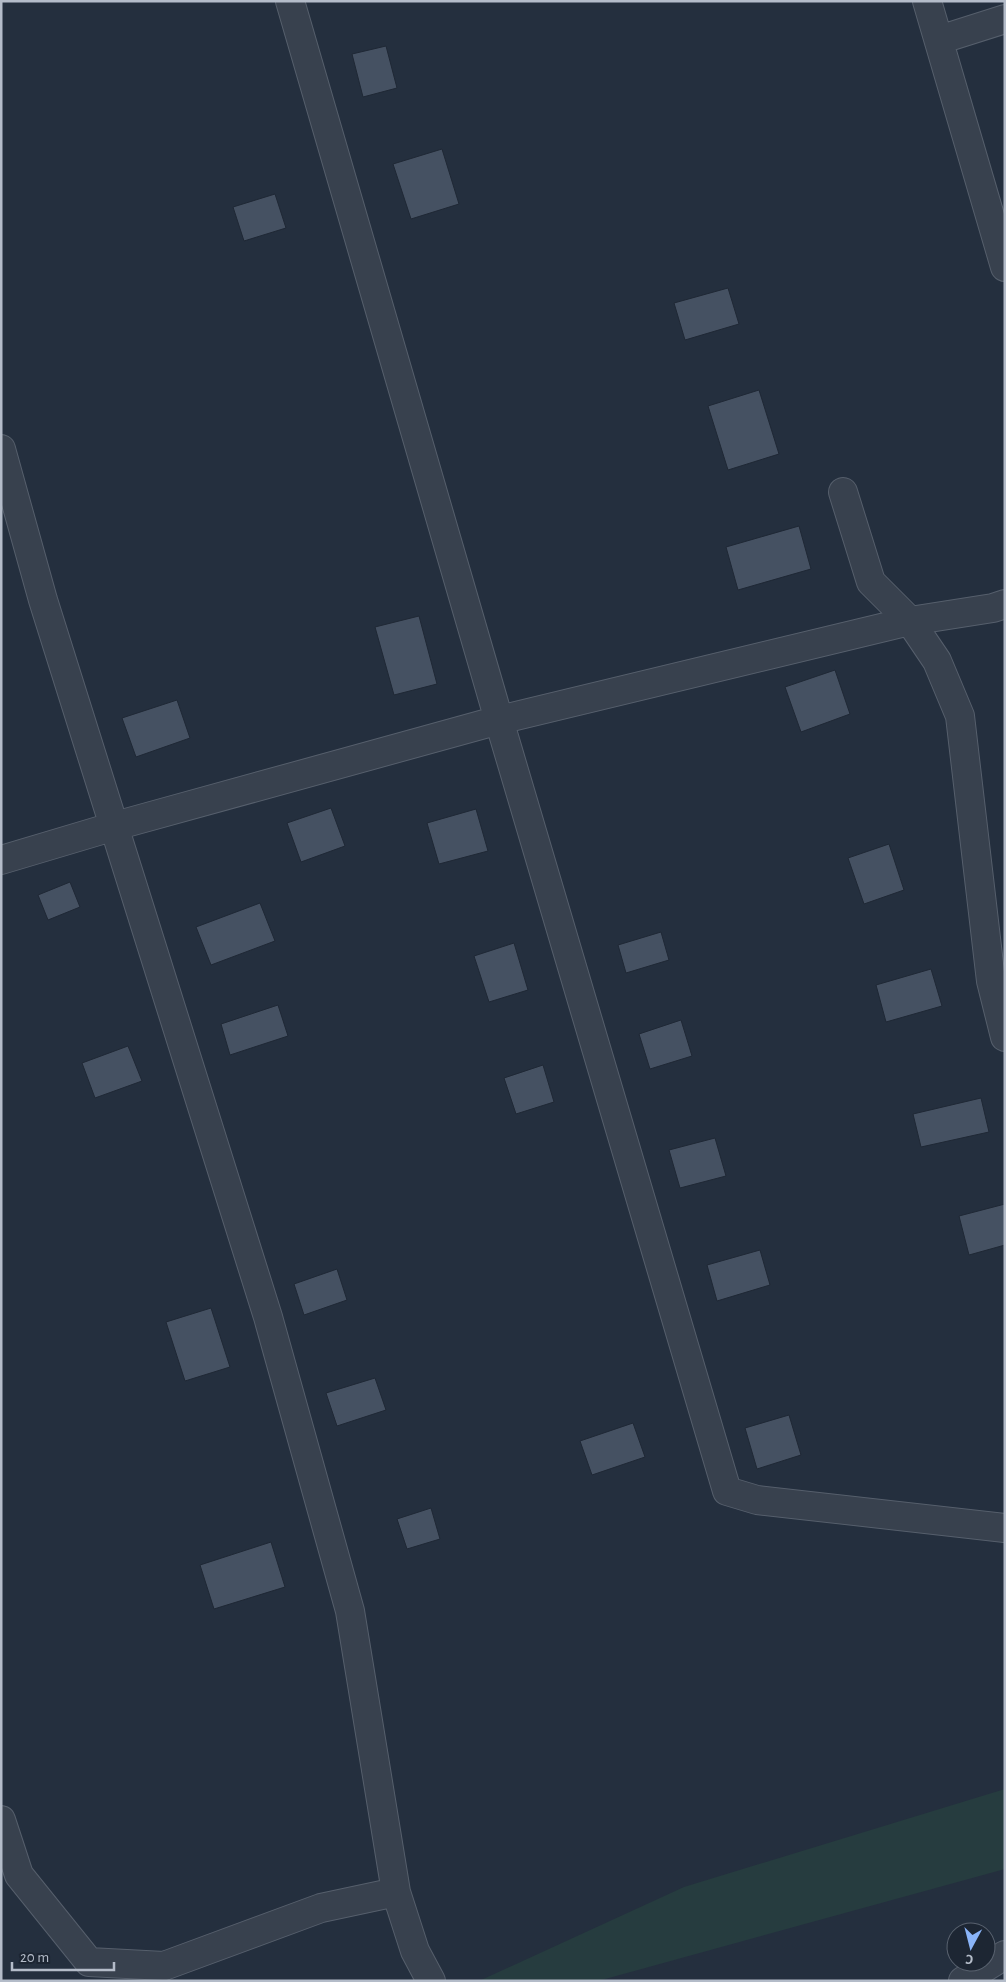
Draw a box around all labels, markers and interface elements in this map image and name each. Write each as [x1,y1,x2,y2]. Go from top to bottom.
north arrow [946,1922,996,1972]
scale bar [12,1940,115,1972]
text: 20 m [20,1950,49,1965]
text: С [965,1951,974,1966]

